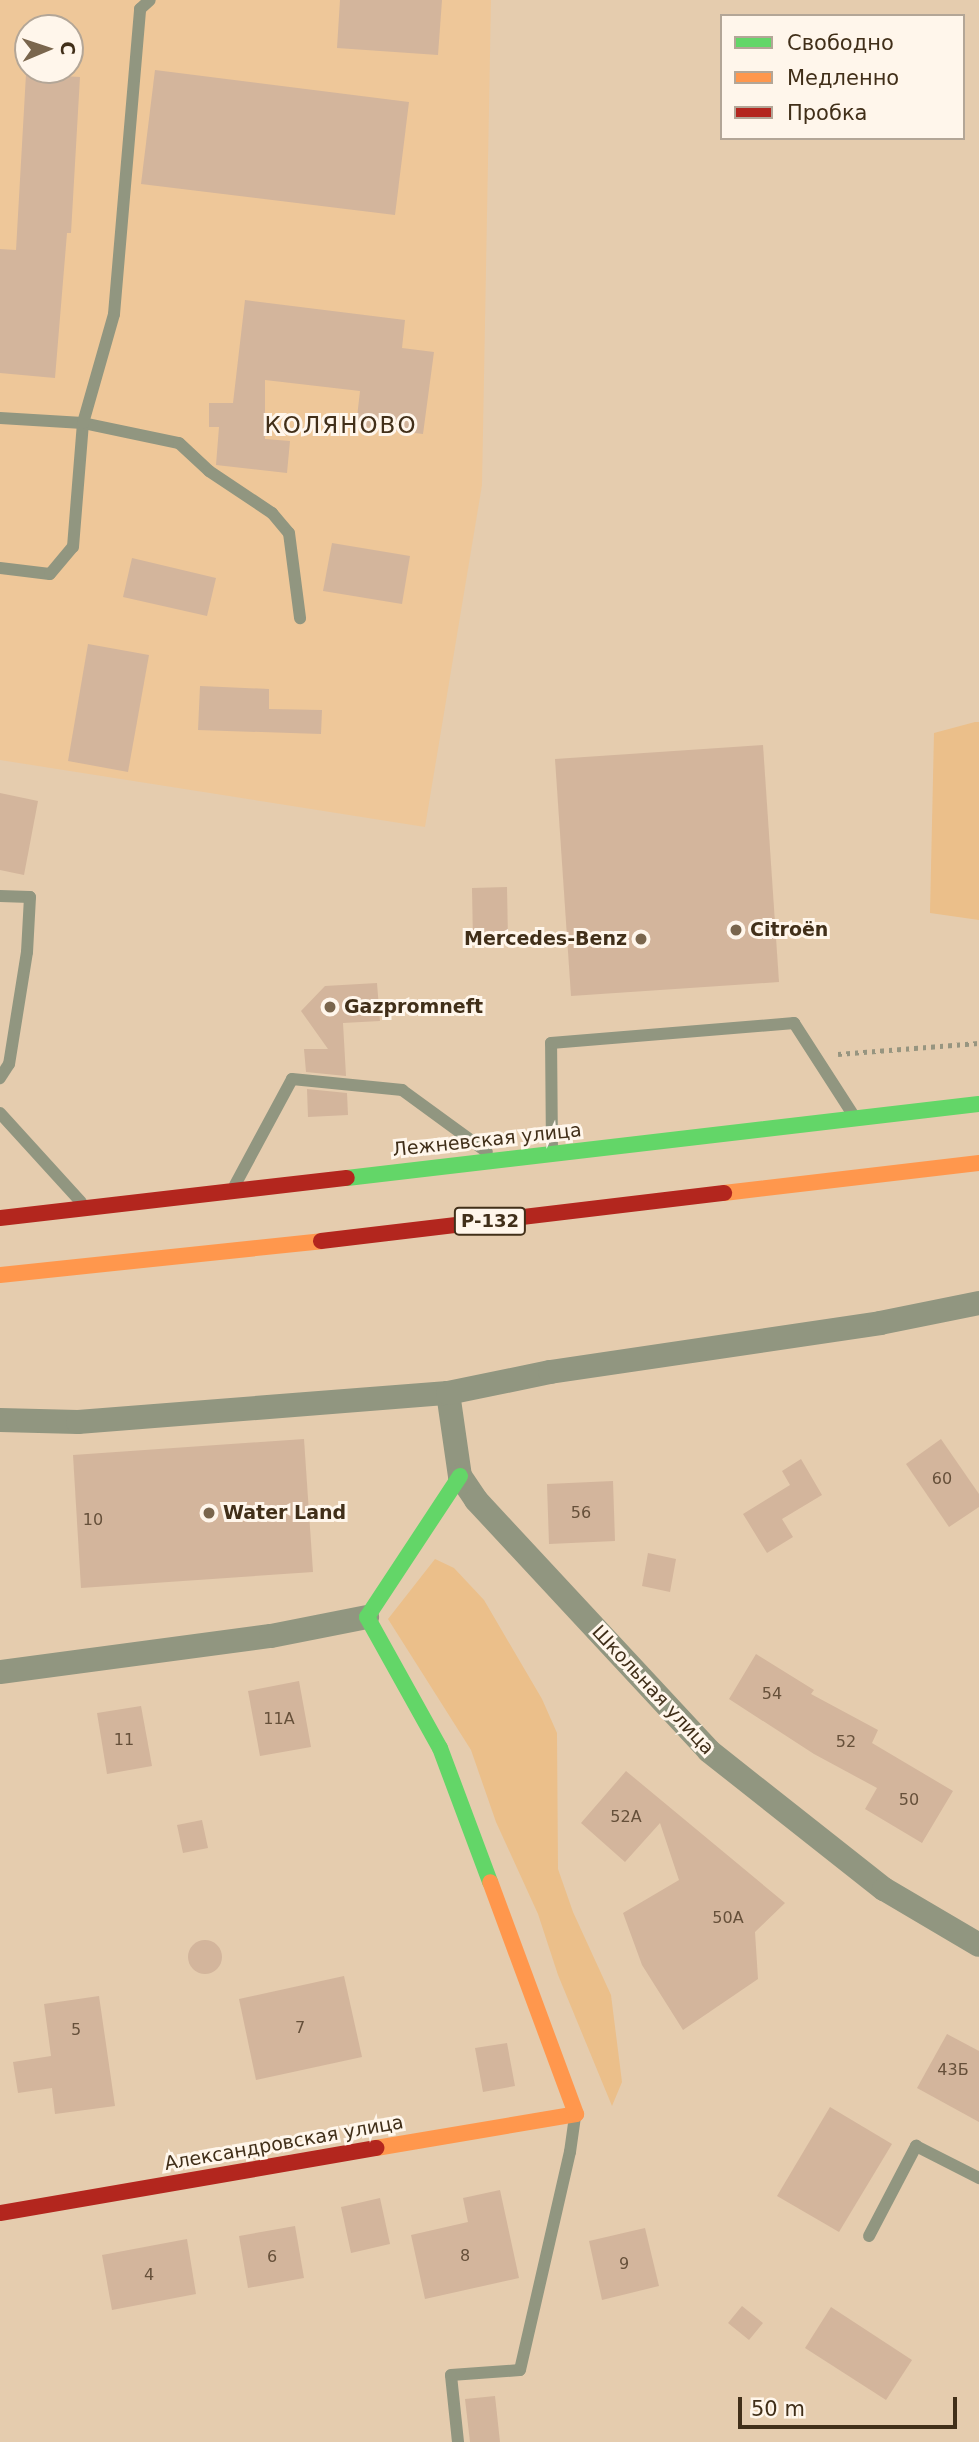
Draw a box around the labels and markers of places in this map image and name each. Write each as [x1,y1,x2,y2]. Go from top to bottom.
place label: Citroën [750,919,828,941]
marker: Citroën [728,922,744,938]
place label: Mercedes-Benz [464,928,627,950]
marker: Mercedes-Benz [633,931,649,947]
place label: Gazpromneft [344,996,483,1018]
marker: Gazpromneft [322,999,338,1015]
place label: Water Land [223,1502,346,1524]
marker: Water Land [201,1505,217,1521]

